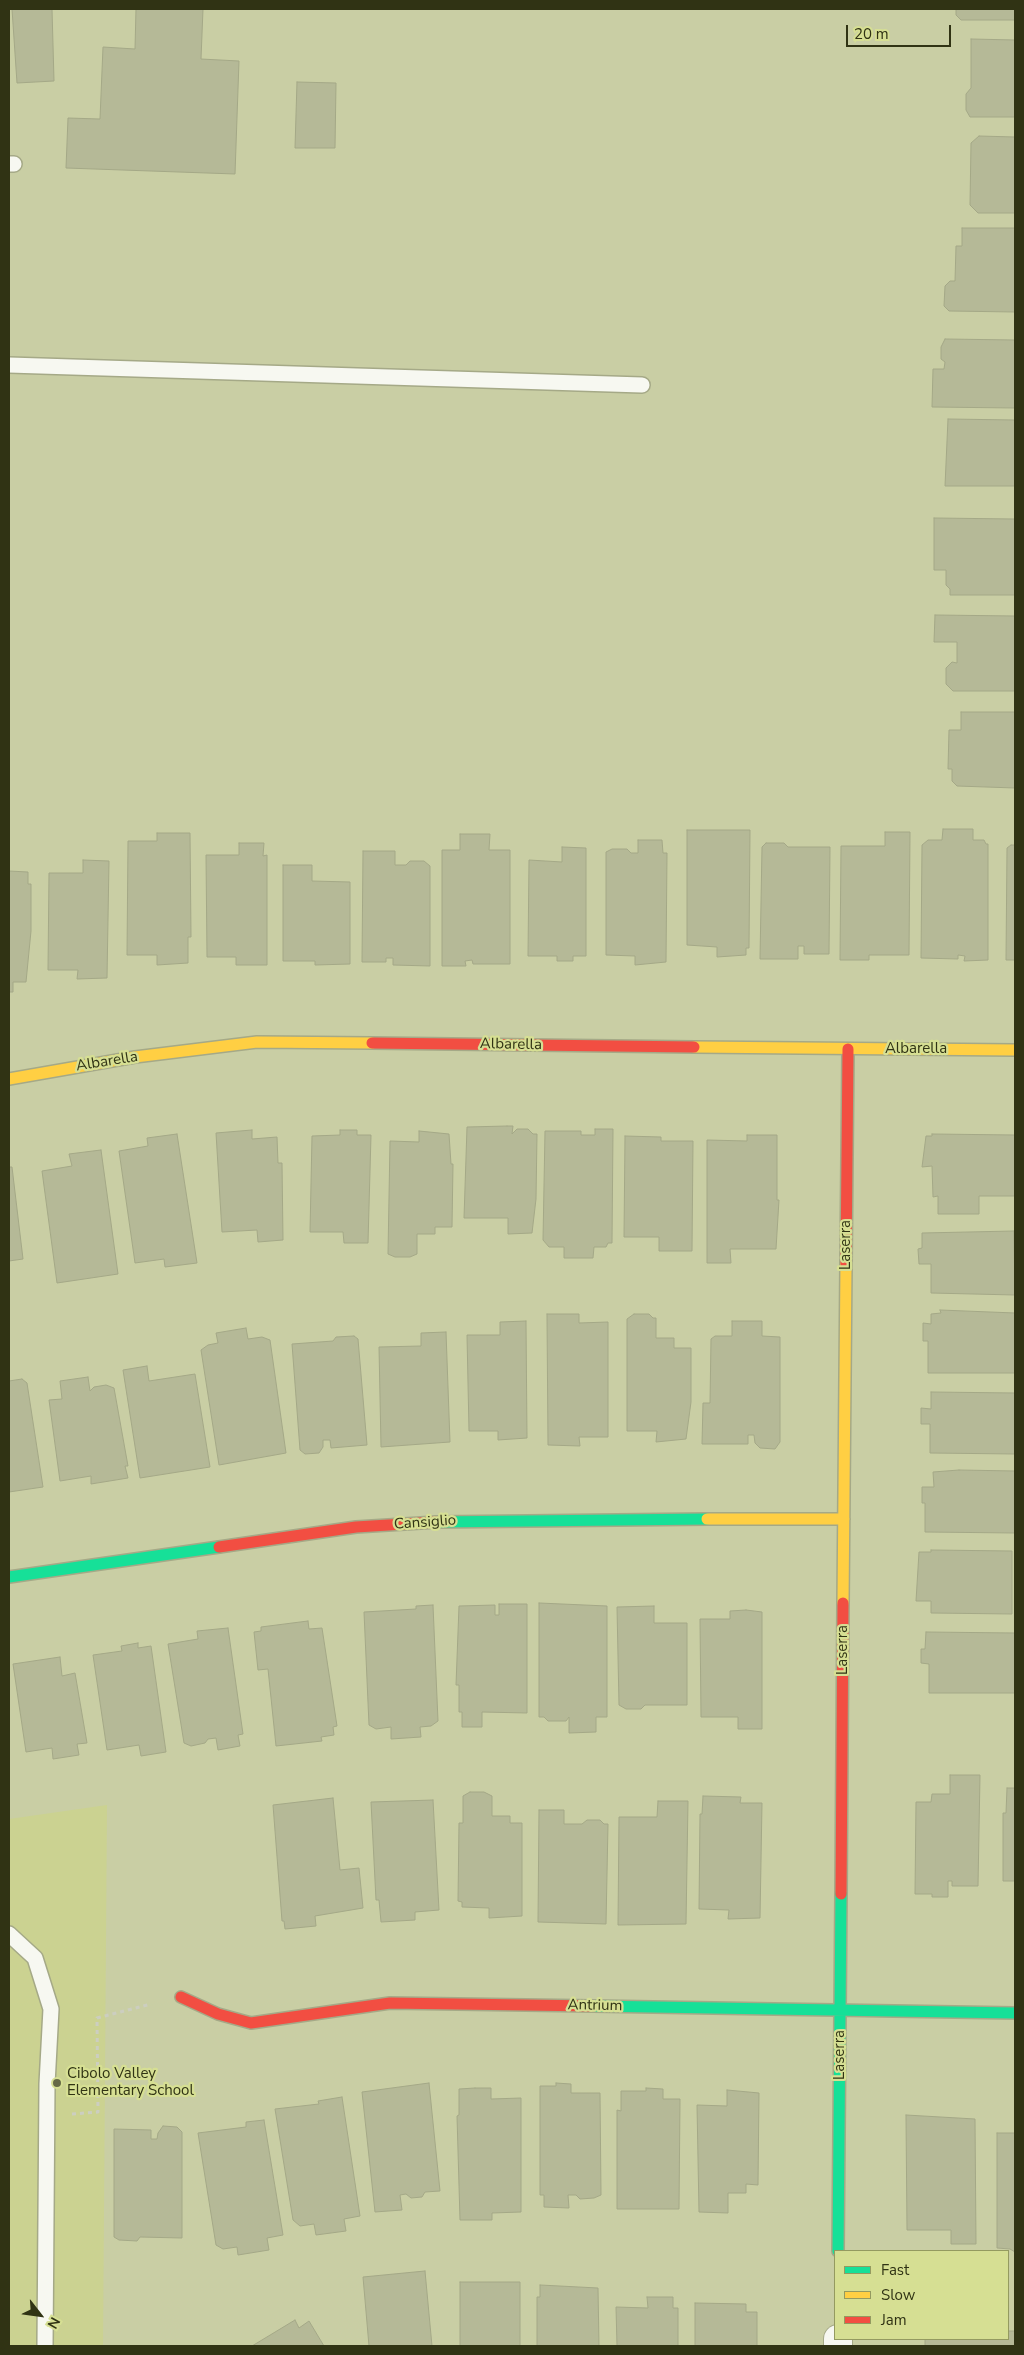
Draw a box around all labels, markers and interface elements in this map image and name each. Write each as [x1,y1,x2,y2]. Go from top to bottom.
scale bar [849,15,954,47]
text: 20 m [854,24,889,44]
street label: Albarella [480,1035,542,1055]
street label: Albarella [885,1040,947,1058]
street label: Albarella [75,1048,139,1076]
street label: Laserra [837,1220,855,1270]
street label: Cansiglio [393,1512,457,1534]
street label: Laserra [834,1625,852,1675]
street label: Antrium [567,1997,623,2015]
street label: Laserra [831,2030,849,2080]
place label: Cibolo Valley Elementary School [67,2065,194,2100]
marker: Cibolo Valley Elementary School [51,2077,63,2089]
legend [834,2250,1009,2340]
text: Fast [881,2260,909,2280]
text: Slow [881,2285,915,2305]
north arrow [15,2290,65,2340]
text: Jam [881,2310,907,2330]
text: N [43,2313,64,2332]

